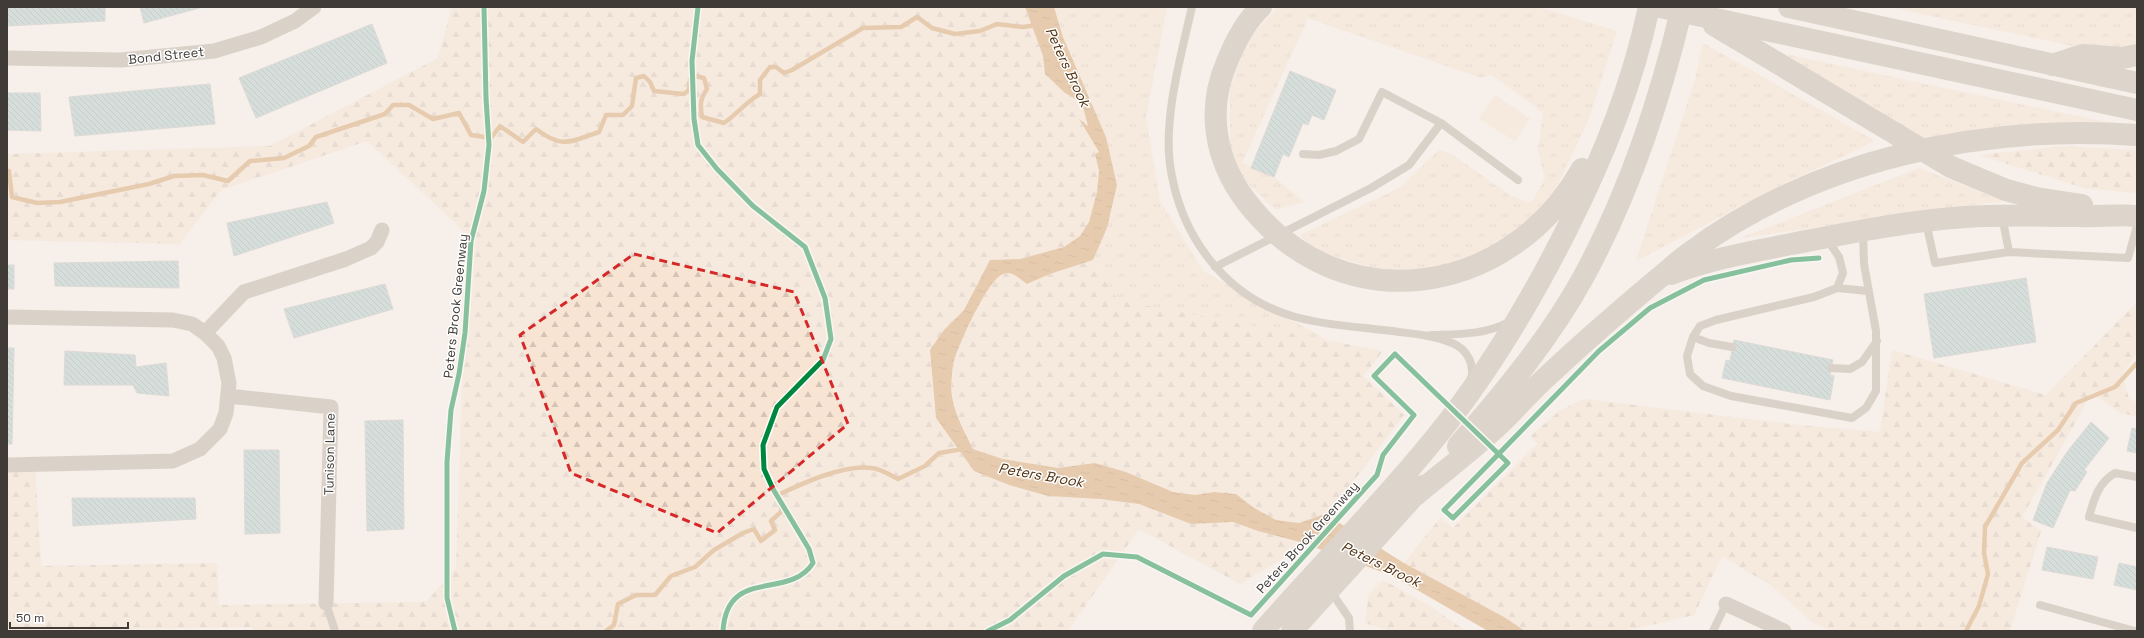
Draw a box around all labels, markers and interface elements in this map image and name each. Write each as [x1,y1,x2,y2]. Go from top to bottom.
water label: Peters Brook [1042,24,1095,111]
street label: Bond Street [127,43,205,68]
street label: Peters Brook Greenway [439,233,472,379]
street label: Tunison Lane [320,413,339,495]
water label: Peters Brook [997,459,1086,492]
street label: Peters Brook Greenway [1252,478,1362,597]
water label: Peters Brook [1338,537,1425,592]
scale bar [10,604,128,630]
text: 50 m [16,610,44,626]

